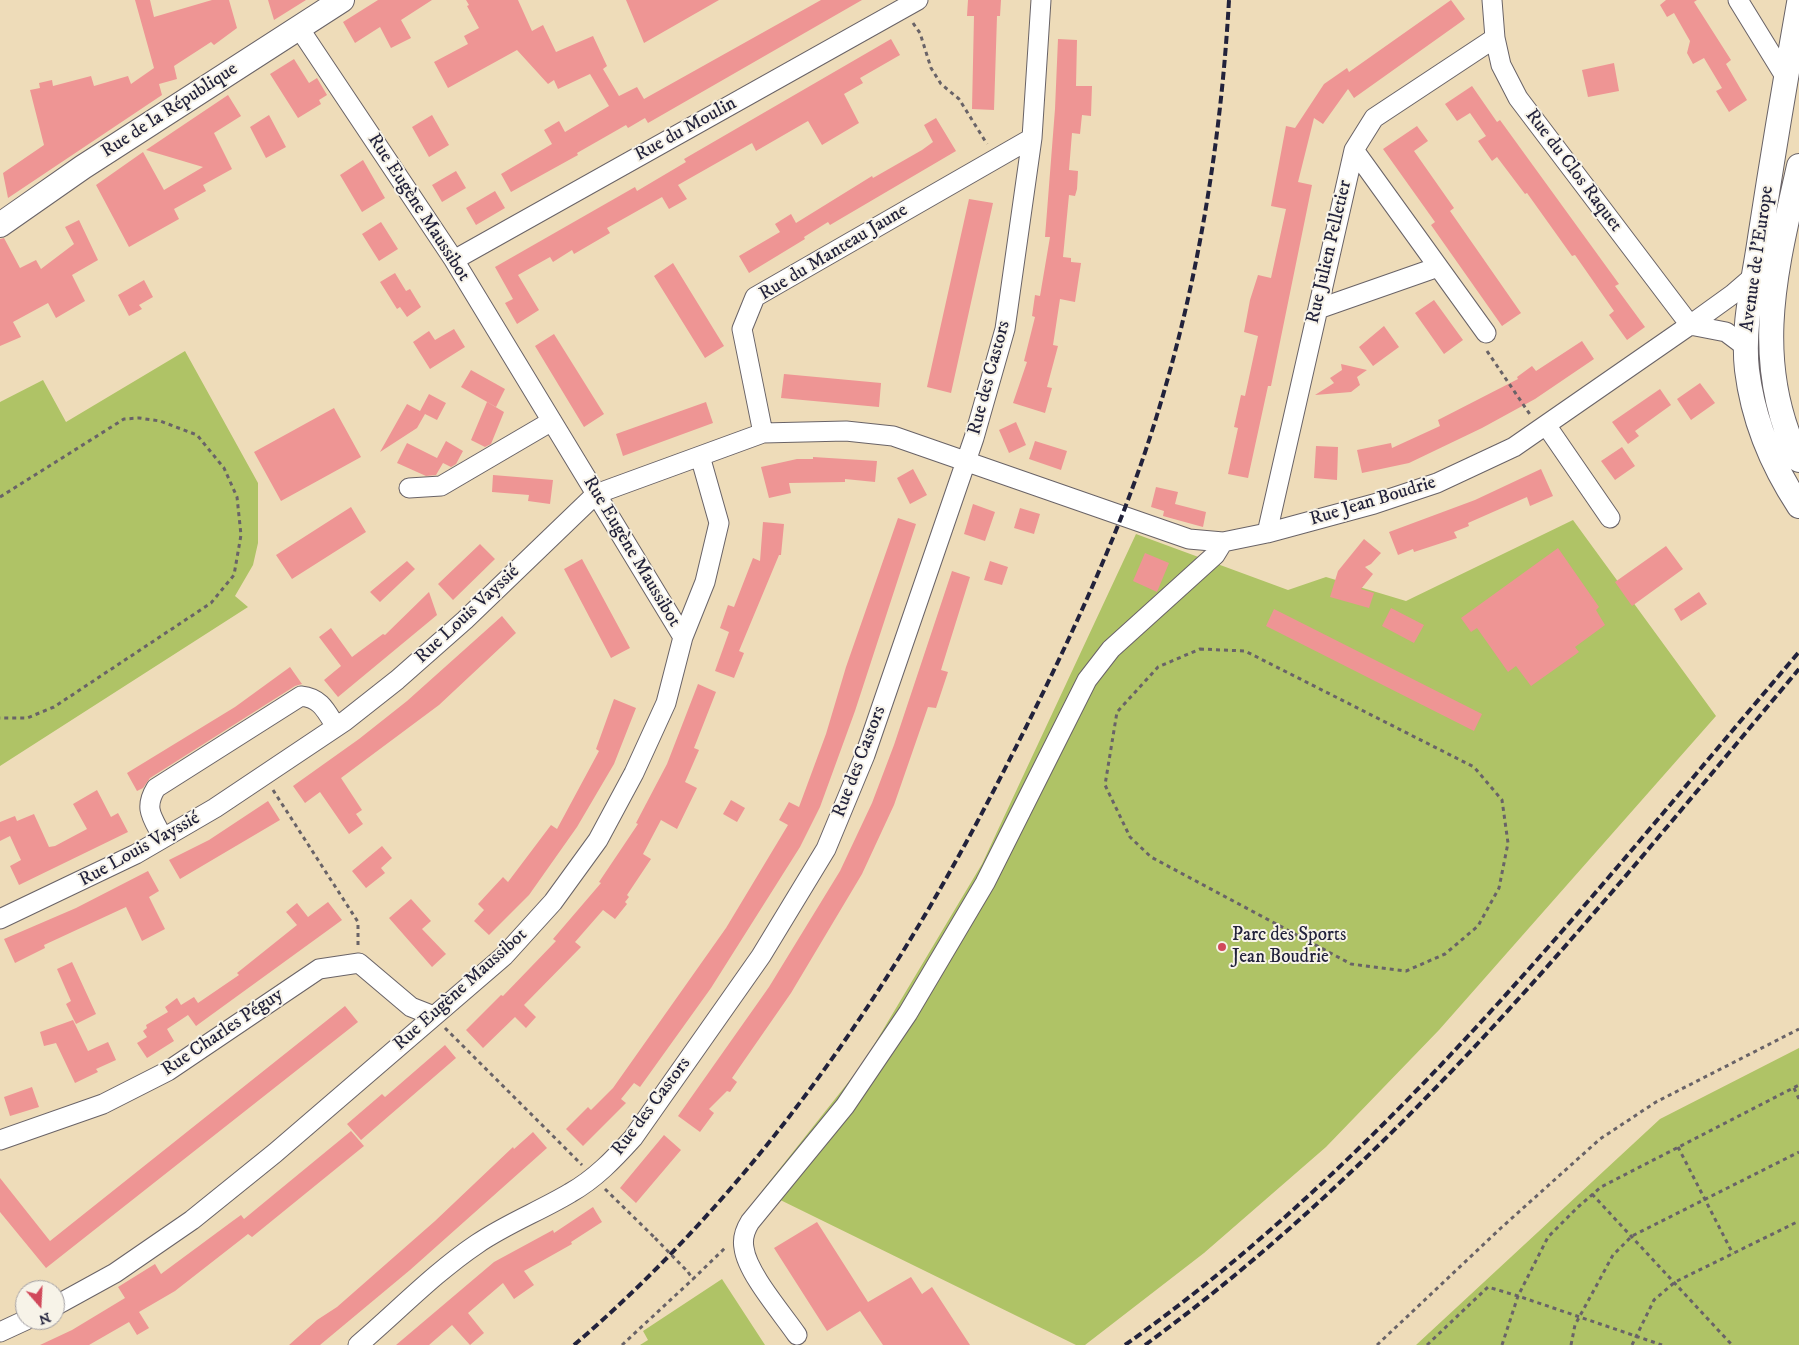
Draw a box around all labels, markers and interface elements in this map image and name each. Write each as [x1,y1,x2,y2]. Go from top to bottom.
street label: Rue de la République [98,58,242,164]
street label: Rue du Moulin [631,93,741,167]
street label: Rue du Clos Raquet [1519,105,1627,237]
street label: Rue Eugène Maussibot [362,130,474,286]
street label: Rue Julien Pelletier [1302,178,1358,326]
street label: Avenue de l'Europe [1736,185,1780,333]
street label: Rue du Manteau Jaune [756,200,912,306]
street label: Rue des Castors [964,318,1016,438]
street label: Rue Jean Boudrie [1307,472,1439,532]
street label: Rue Eugène Maussibot [577,473,685,631]
street label: Rue Louis Vayssié [411,561,525,669]
street label: Rue des Castors [828,703,892,821]
street label: Rue Louis Vayssié [76,807,204,893]
street label: Rue Eugène Maussibot [390,924,532,1056]
place label: Parc des Sports Jean Boudrie [1232,925,1346,969]
marker: Parc des Sports Jean Boudrie [1216,941,1228,953]
street label: Rue Charles Péguy [158,984,288,1082]
street label: Rue des Castors [608,1053,696,1161]
north arrow [15,1280,65,1330]
text: N [36,1308,53,1329]

